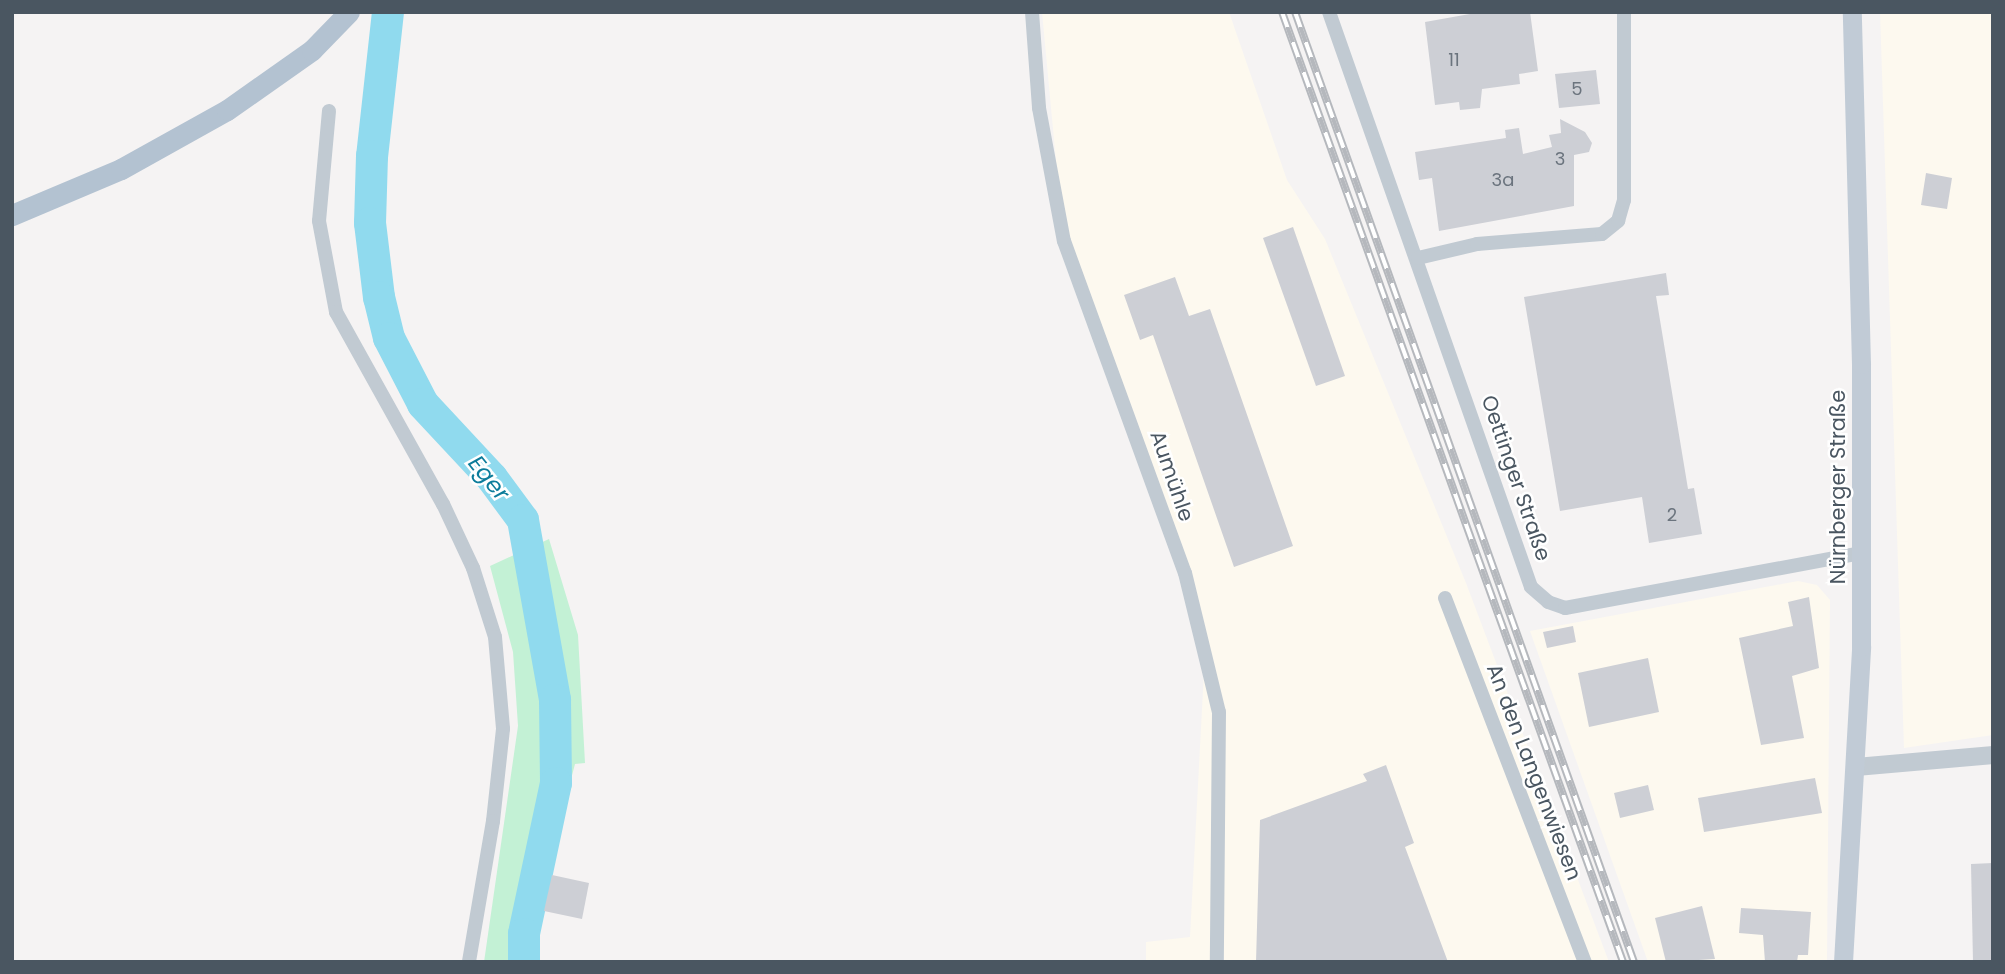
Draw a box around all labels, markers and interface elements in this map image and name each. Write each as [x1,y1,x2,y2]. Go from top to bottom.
house number: 11 [1448,49,1460,71]
house number: 5 [1571,78,1583,100]
house number: 3 [1555,148,1565,170]
house number: 3a [1492,169,1514,191]
street label: Nürnberger Straße [1825,390,1851,584]
street label: Oettinger Straße [1476,392,1556,564]
street label: Aumühle [1145,427,1199,525]
water label: Eger [462,450,516,506]
house number: 2 [1667,504,1677,526]
street label: An den Langenwiesen [1481,660,1587,884]

